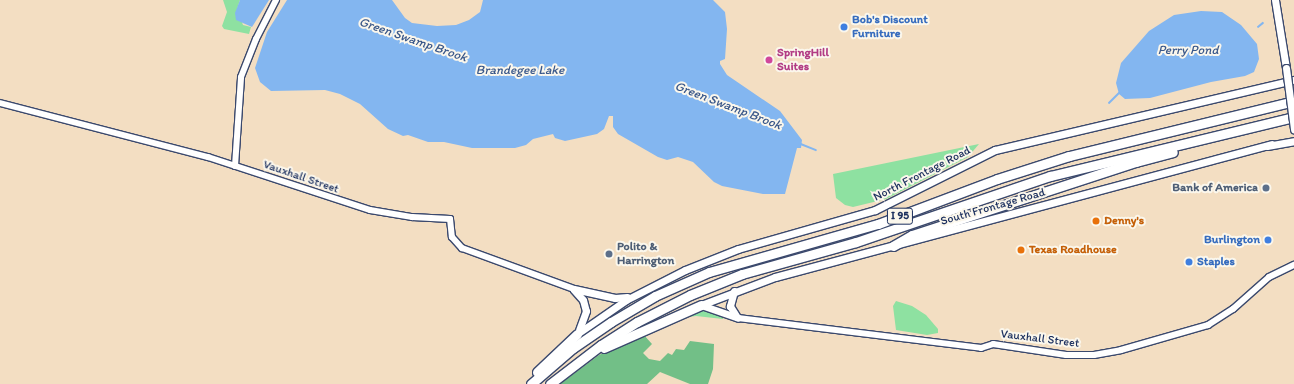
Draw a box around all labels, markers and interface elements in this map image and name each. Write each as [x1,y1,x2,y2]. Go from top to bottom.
place label: Bob's Discount Furniture [852,13,928,41]
water label: Green Swamp Brook [357,14,469,66]
marker: Bob's Discount Furniture [839,22,849,32]
water label: Perry Pond [1158,42,1218,58]
place label: SpringHill Suites [777,46,829,74]
marker: SpringHill Suites [764,55,774,65]
water label: Brandegee Lake [476,62,564,78]
water label: Green Swamp Brook [672,78,784,134]
street label: North Frontage Road [871,143,973,205]
street label: Vauxhall Street [261,157,341,197]
place label: Bank of America [1172,181,1258,195]
marker: Bank of America [1261,183,1271,193]
street label: South Frontage Road [940,185,1046,229]
road number: I 95 [886,207,914,225]
place label: Denny's [1104,214,1144,228]
marker: Denny's [1091,216,1101,226]
place label: Burlington [1204,233,1260,247]
marker: Burlington [1263,235,1273,245]
place label: Polito & Harrington [617,240,674,268]
place label: Texas Roadhouse [1029,243,1116,257]
marker: Texas Roadhouse [1016,245,1026,255]
marker: Polito & Harrington [604,249,614,259]
place label: Staples [1197,255,1235,269]
marker: Staples [1184,257,1194,267]
street label: Vauxhall Street [1000,327,1080,351]

